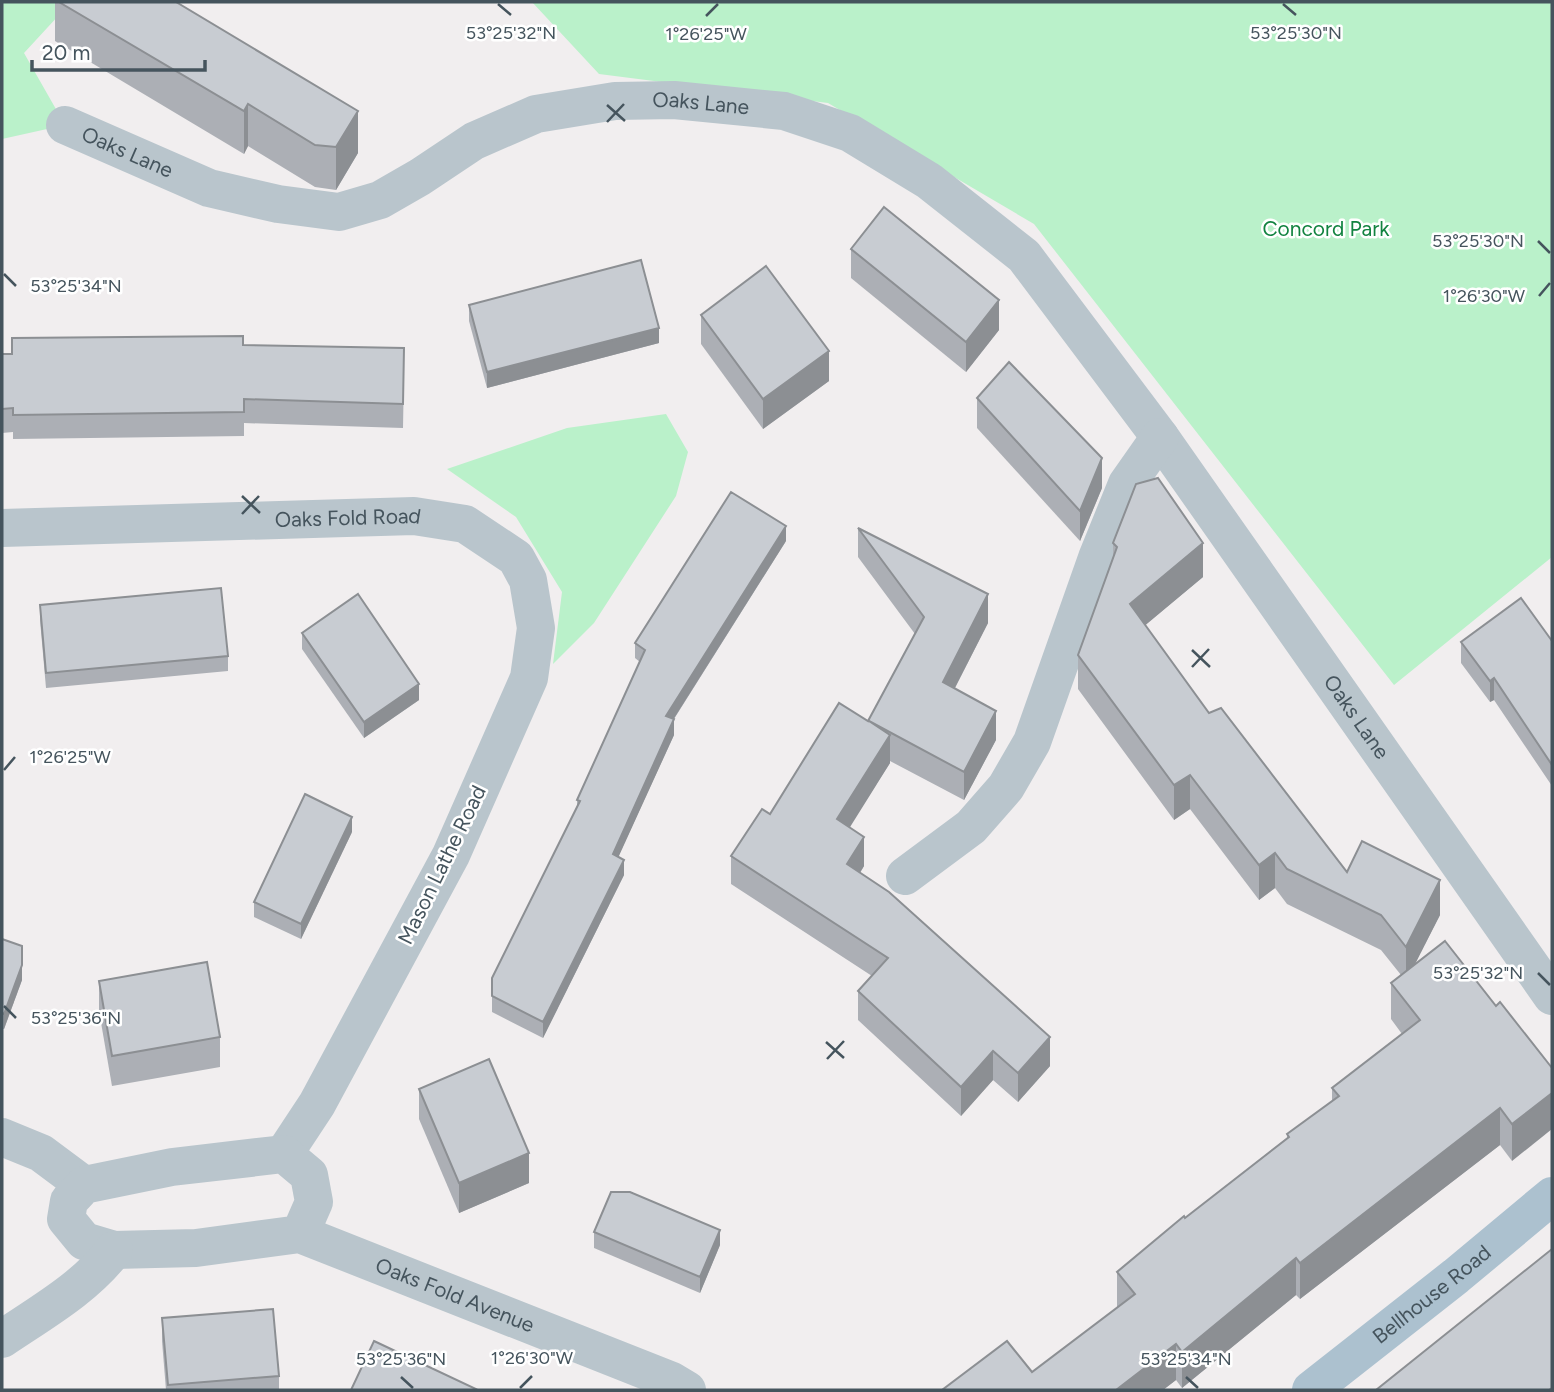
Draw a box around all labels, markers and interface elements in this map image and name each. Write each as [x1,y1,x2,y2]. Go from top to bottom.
text: 53°25'32"N [466,22,556,44]
text: 53°25'30"N [1250,22,1342,44]
text: 1°26'25"W [665,23,747,45]
scale bar [32,28,205,72]
text: 20 m [42,40,90,65]
street label: Oaks Lane [652,87,750,119]
street label: Oaks Lane [78,121,177,183]
park label: Concord Park [1262,216,1390,241]
text: 53°25'30"N [1432,230,1524,252]
text: 53°25'34"N [30,275,122,297]
text: 1°26'30"W [1443,285,1526,307]
street label: Oaks Fold Road [274,502,423,532]
street label: Oaks Lane [1319,670,1395,764]
text: 1°26'25"W [29,746,111,768]
street label: Mason Lathe Road [392,781,491,948]
text: 53°25'32"N [1433,962,1523,984]
text: 53°25'36"N [31,1007,121,1029]
street label: Bellhouse Road [1367,1239,1496,1349]
street label: Oaks Fold Avenue [372,1252,538,1337]
text: 1°26'30"W [491,1347,574,1369]
text: 53°25'36"N [356,1348,446,1370]
text: 53°25'34"N [1140,1348,1232,1370]

